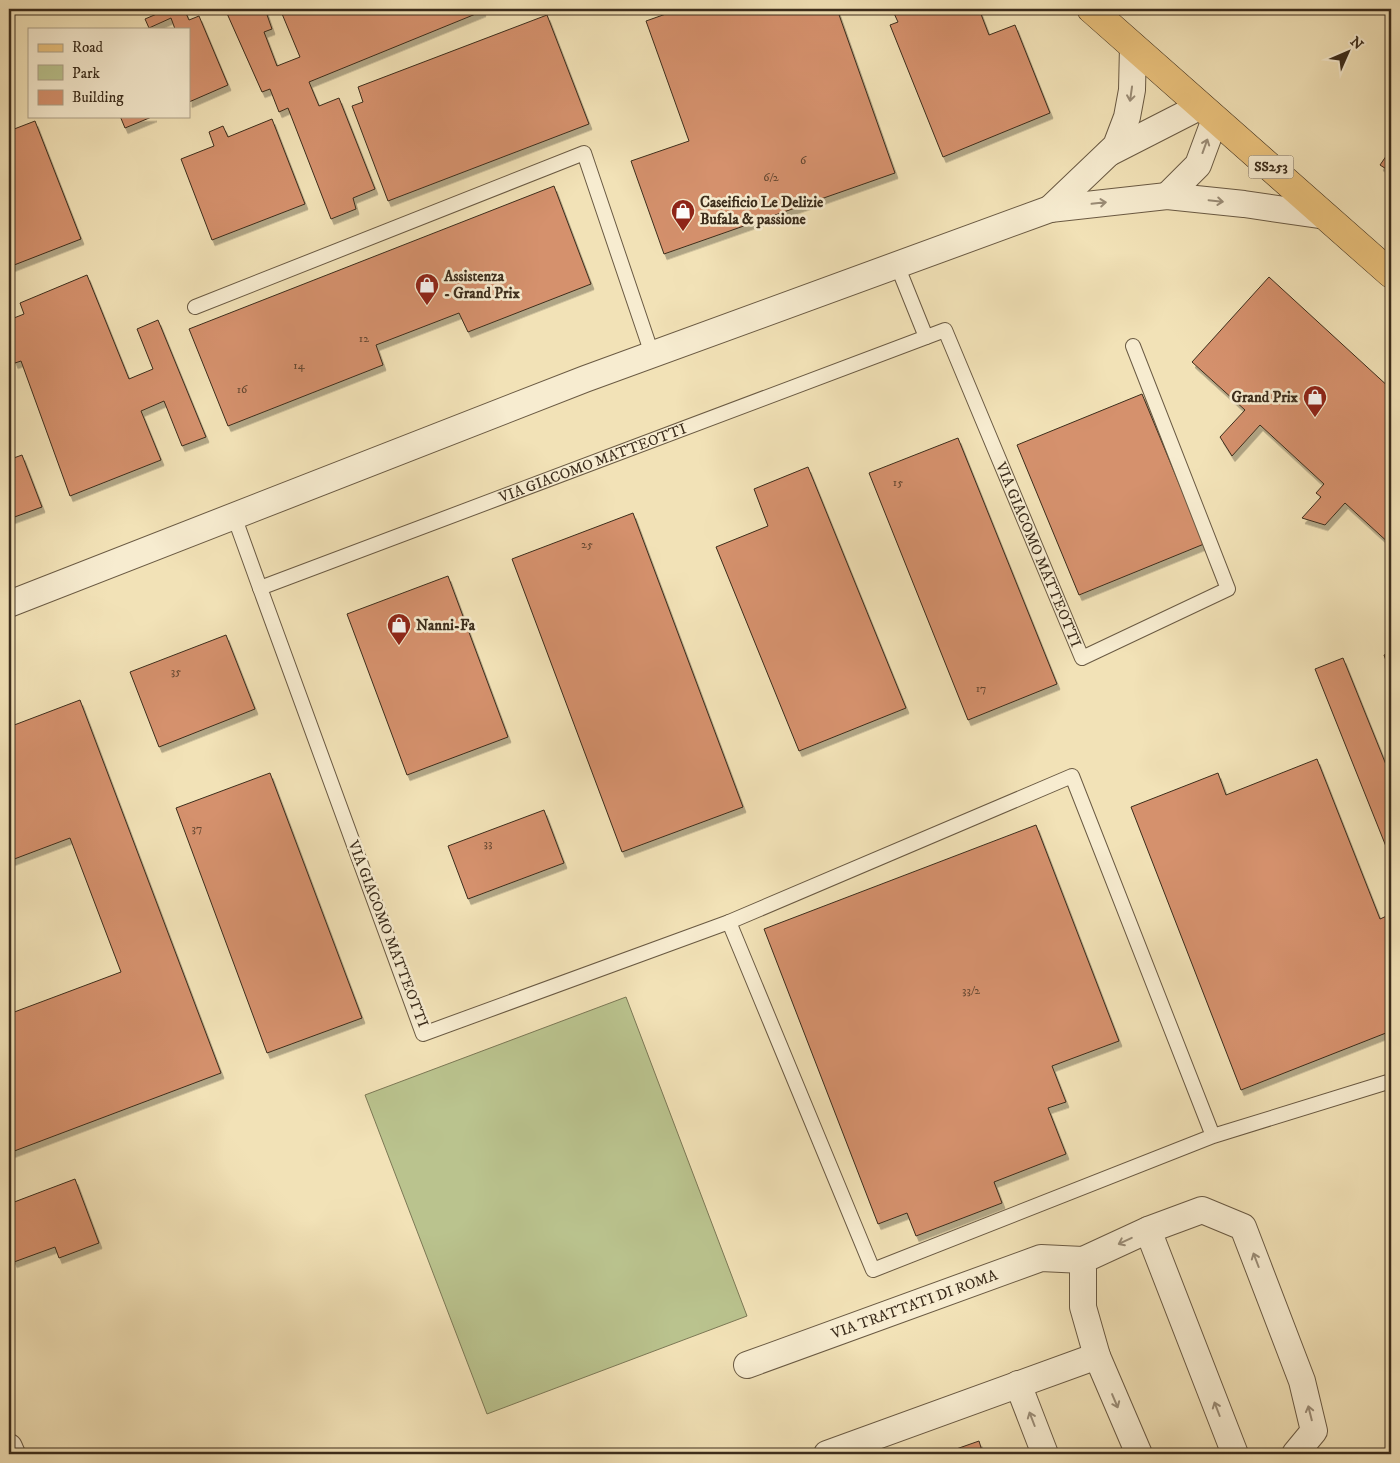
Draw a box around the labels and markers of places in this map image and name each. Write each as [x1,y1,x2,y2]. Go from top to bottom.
place label: Caseificio Le Delizie Bufala & passione [700,193,824,229]
shop icon: Caseificio Le Delizie Bufala & passione [670,198,696,232]
place label: Assistenza - Grand Prix [443,267,520,303]
shop icon: Assistenza - Grand Prix [414,272,440,306]
shop icon: Grand Prix [1302,384,1328,418]
place label: Grand Prix [1232,388,1299,407]
shop icon: Nanni-Fa [386,612,412,646]
place label: Nanni-Fa [416,616,476,635]

